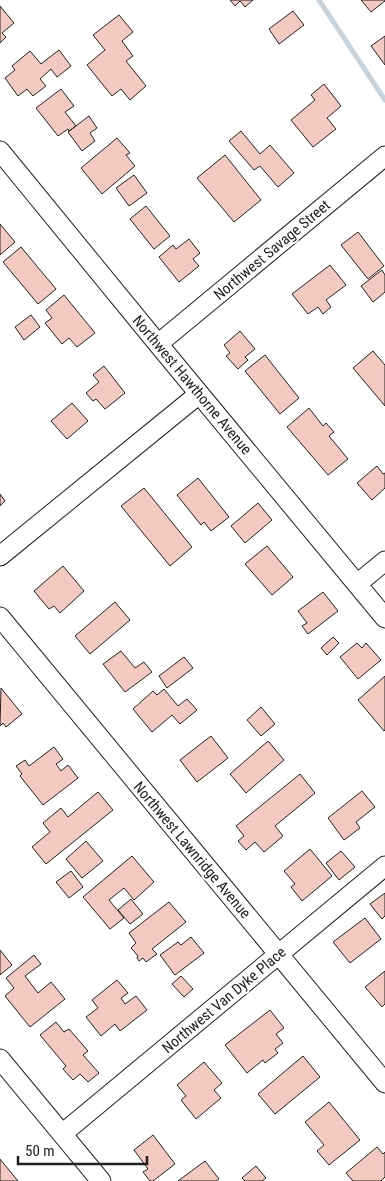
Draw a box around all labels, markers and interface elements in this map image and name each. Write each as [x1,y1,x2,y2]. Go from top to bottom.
street label: Northwest Savage Street [210,196,334,304]
street label: Northwest Hawthorne Avenue [129,312,255,458]
street label: Northwest Lawnridge Avenue [130,778,254,922]
street label: Northwest Van Dyke Place [159,943,289,1057]
scale bar [18,1134,146,1166]
text: 50 m [25,1142,55,1160]

